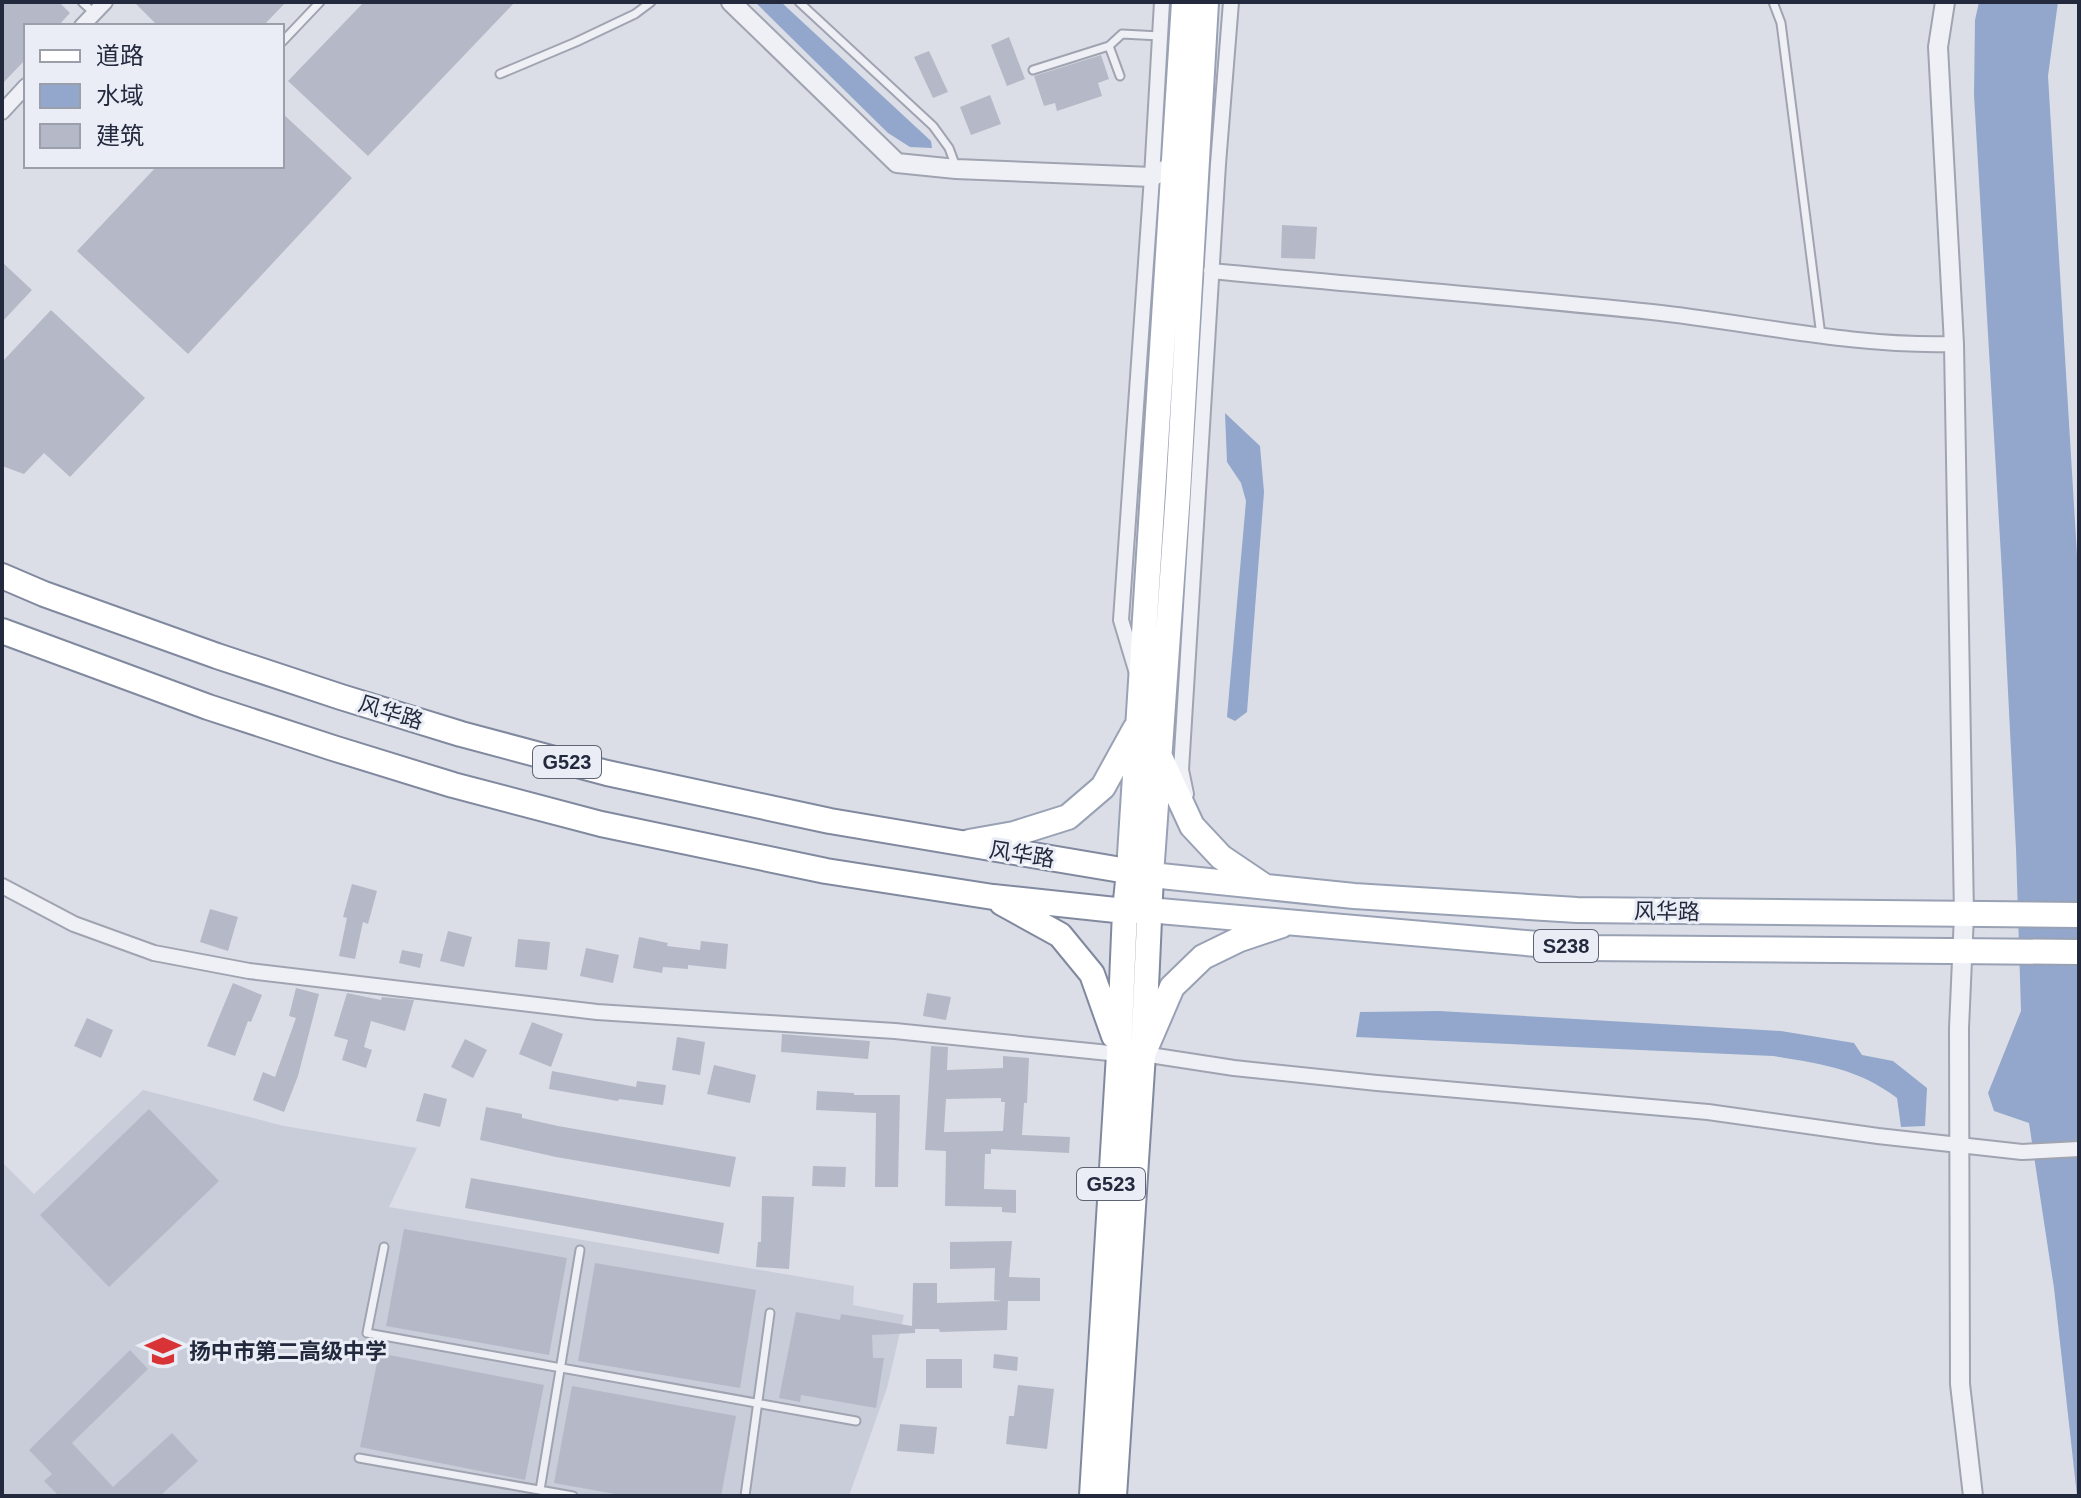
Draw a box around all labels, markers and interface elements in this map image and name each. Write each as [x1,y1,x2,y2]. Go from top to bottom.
legend [24,24,284,168]
text: 道路 [96,42,144,69]
text: 水域 [96,82,144,109]
text: 建筑 [96,122,144,149]
street label: 风华路 [356,691,426,734]
road number: G523 [533,746,601,778]
street label: 风华路 [987,837,1056,872]
street label: 风华路 [1634,898,1700,925]
road number: S238 [1534,930,1598,962]
road number: G523 [1077,1168,1145,1200]
school or university icon: 扬中市第二高级中学 [144,1332,182,1370]
place label: 扬中市第二高级中学 [189,1339,387,1364]

